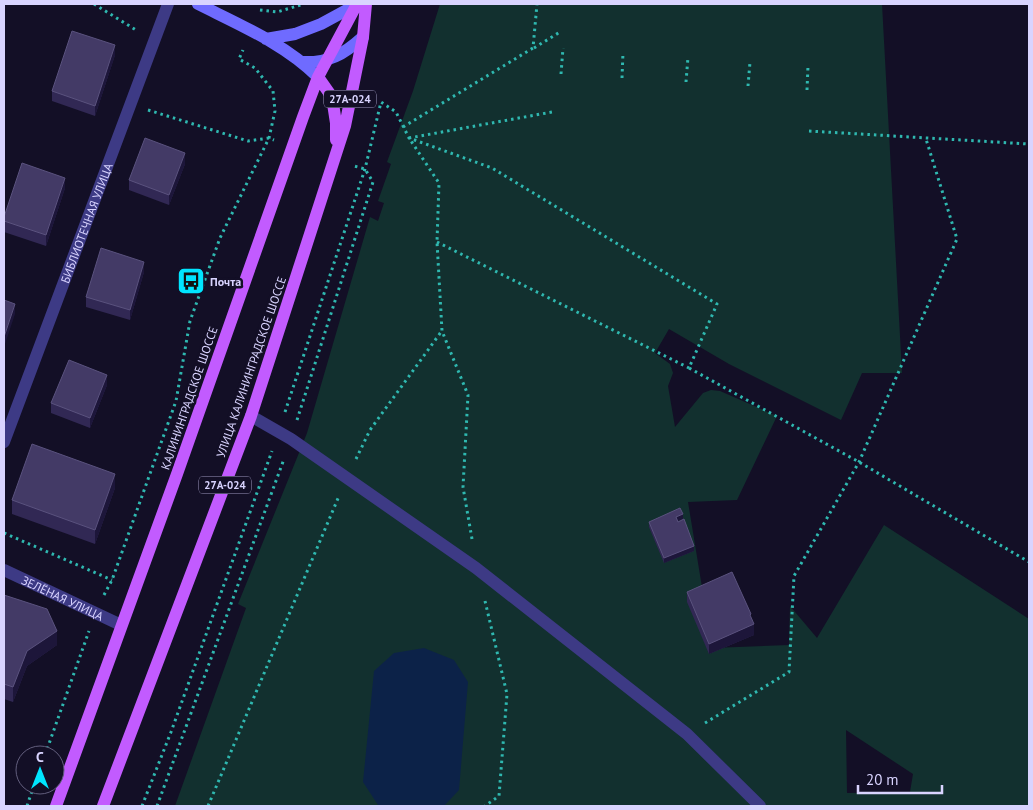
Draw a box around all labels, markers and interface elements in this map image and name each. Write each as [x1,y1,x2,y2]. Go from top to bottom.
road number: 27А-024 [324,90,376,108]
street label: БИБЛИОТЕЧНАЯ УЛИЦА [57,161,115,285]
bus stop icon: Почта [176,266,206,296]
place label: Почта [210,274,241,289]
street label: УЛИЦА КАЛИНИНГРАДСКОЕ ШОССЕ [213,275,289,459]
street label: КАЛИНИНГРАДСКОЕ ШОССЕ [157,324,221,472]
road number: 27А-024 [199,476,251,494]
street label: ЗЕЛЁНАЯ УЛИЦА [19,572,106,623]
north arrow [15,745,65,795]
text: С [36,748,44,766]
scale bar [858,762,942,794]
text: 20 m [866,770,899,789]

